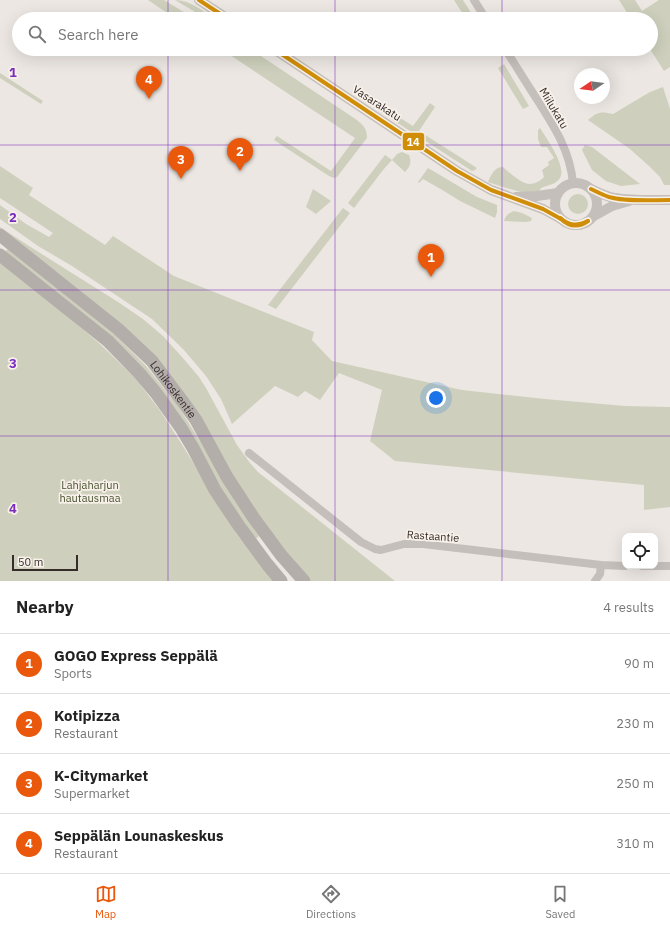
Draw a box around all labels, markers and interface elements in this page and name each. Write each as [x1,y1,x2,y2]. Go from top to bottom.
search box [12,12,658,56]
icon: search [26,23,48,45]
text: Search here [58,25,138,44]
text: 1 [9,64,17,81]
pin: 4 [136,66,162,99]
north arrow [574,68,610,104]
street label: Vasarakatu [350,82,404,124]
street label: Miilukatu [536,85,572,131]
line badge: 14 [402,132,425,151]
text: 14 [406,135,420,149]
pin: 2 [227,138,253,171]
pin: 3 [168,146,194,179]
text: 2 [9,209,17,226]
pin: 1 [418,244,444,277]
text: 3 [9,355,17,372]
street label: Lohikoskentie [147,358,199,421]
your location [426,388,446,408]
park label: Lahjaharjun hautausmaa [59,478,121,505]
text: 4 [9,500,17,517]
street label: Rastaantie [406,527,460,545]
map controls [622,533,658,569]
button: locate [622,533,658,569]
scale bar [12,553,78,572]
text: 50 m [18,555,43,569]
text: Nearby [16,596,74,618]
text: 4 results [603,599,654,616]
text: GOGO Express Seppälä [54,646,218,665]
text: 1 [25,655,33,672]
text: 90 m [624,655,654,672]
text: Sports [54,665,92,682]
text: Kotipizza [54,706,120,725]
text: 2 [25,715,33,732]
text: 230 m [616,715,654,732]
text: Restaurant [54,725,118,742]
text: K-Citymarket [54,766,148,785]
text: 3 [25,775,33,792]
text: 250 m [616,775,654,792]
text: Supermarket [54,785,130,802]
text: Seppälän Lounaskeskus [54,826,224,845]
text: 4 [25,835,33,852]
text: 310 m [616,835,654,852]
text: Restaurant [54,845,118,862]
tab: Map [95,883,117,921]
tab: Directions [306,883,356,921]
tab: Saved [545,883,575,921]

